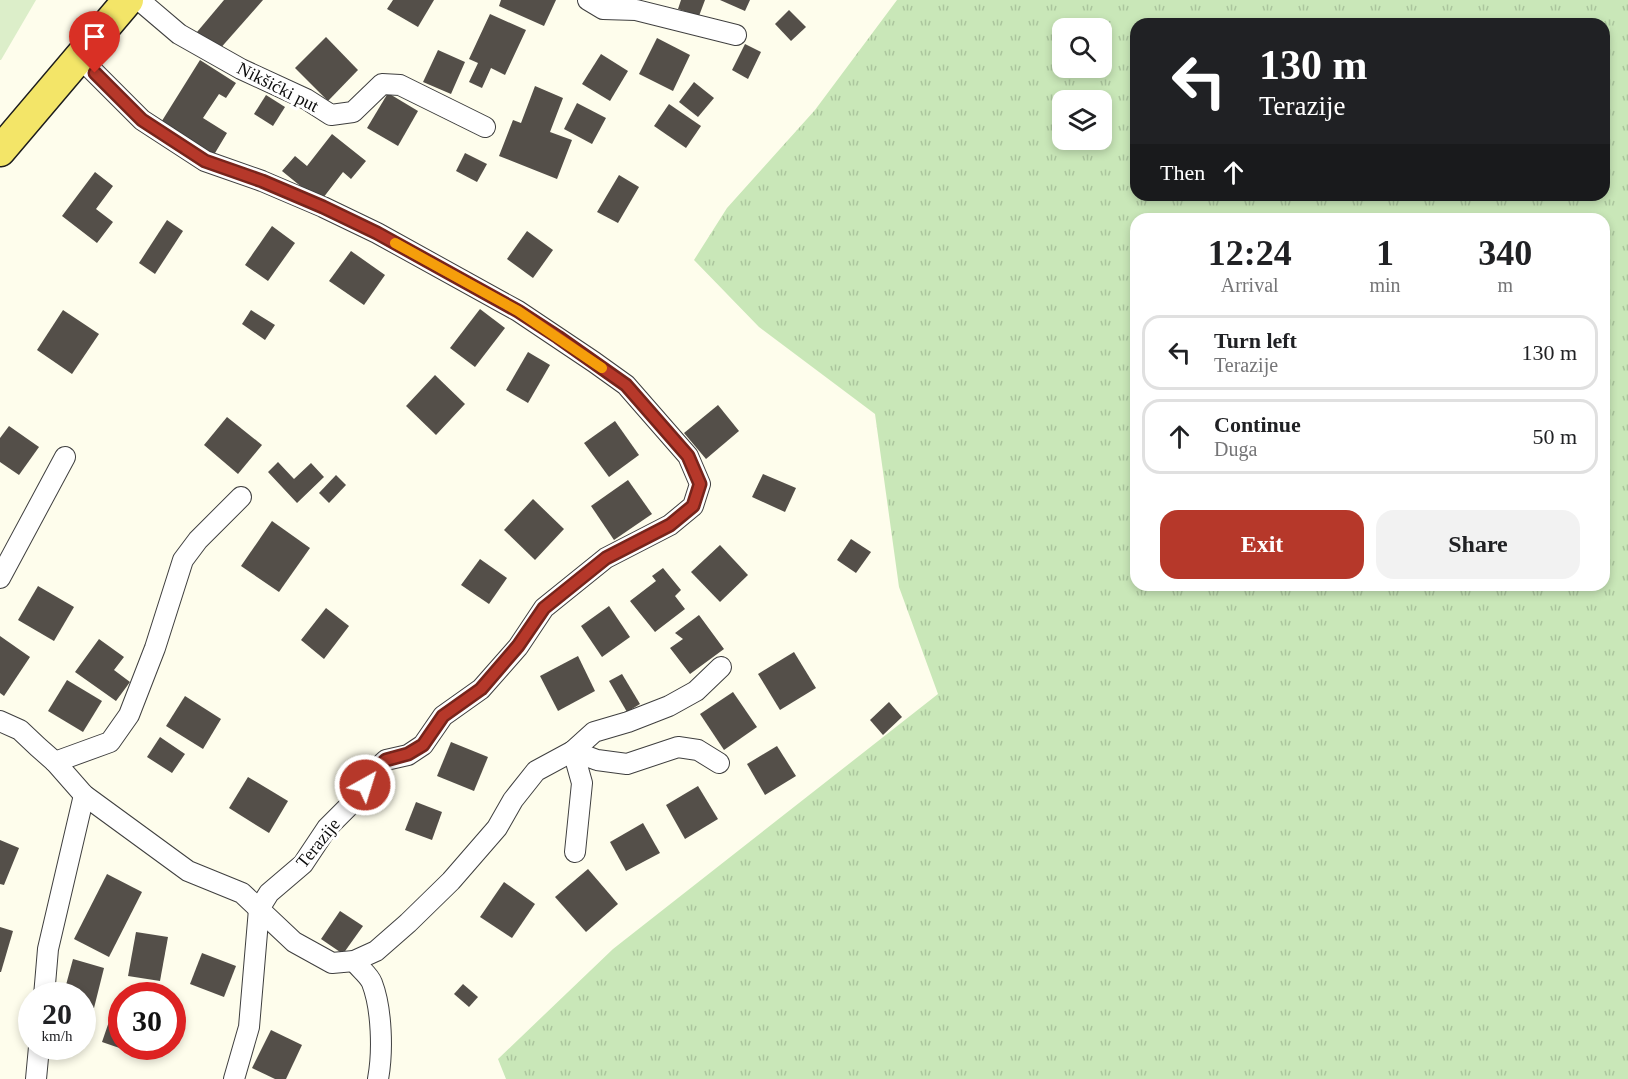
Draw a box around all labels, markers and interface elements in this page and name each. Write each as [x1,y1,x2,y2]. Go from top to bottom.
pin [69,11,120,73]
map controls [1052,18,1112,150]
button: search [1052,18,1112,78]
icon: arrive [78,20,111,53]
icon: left [1160,42,1238,120]
text: 130 m [1259,42,1368,88]
street label: Nikšićki put [234,58,322,116]
button: layers [1052,90,1112,150]
text: Terazije [1259,91,1346,121]
icon: ahead [1217,156,1250,189]
text: Then [1160,160,1205,185]
text: 12:24 [1208,233,1292,273]
text: 1 [1376,233,1394,273]
text: 340 [1478,233,1532,273]
text: Arrival [1221,274,1279,296]
text: min [1369,274,1401,296]
text: m [1498,274,1513,296]
text: Turn left [1214,328,1297,353]
icon: left [1163,336,1196,369]
text: 130 m [1521,340,1577,365]
text: Terazije [1214,354,1278,376]
text: Continue [1214,412,1301,437]
icon: ahead [1163,420,1196,453]
text: 50 m [1532,424,1577,449]
text: Duga [1214,438,1257,460]
button: Exit [1160,510,1364,579]
button: Share [1376,510,1580,579]
position arrow [333,753,397,817]
street label: Terazije [292,814,344,872]
speed limit sign: 30 [108,982,186,1060]
text: 20 [42,997,72,1030]
text: km/h [42,1028,72,1044]

